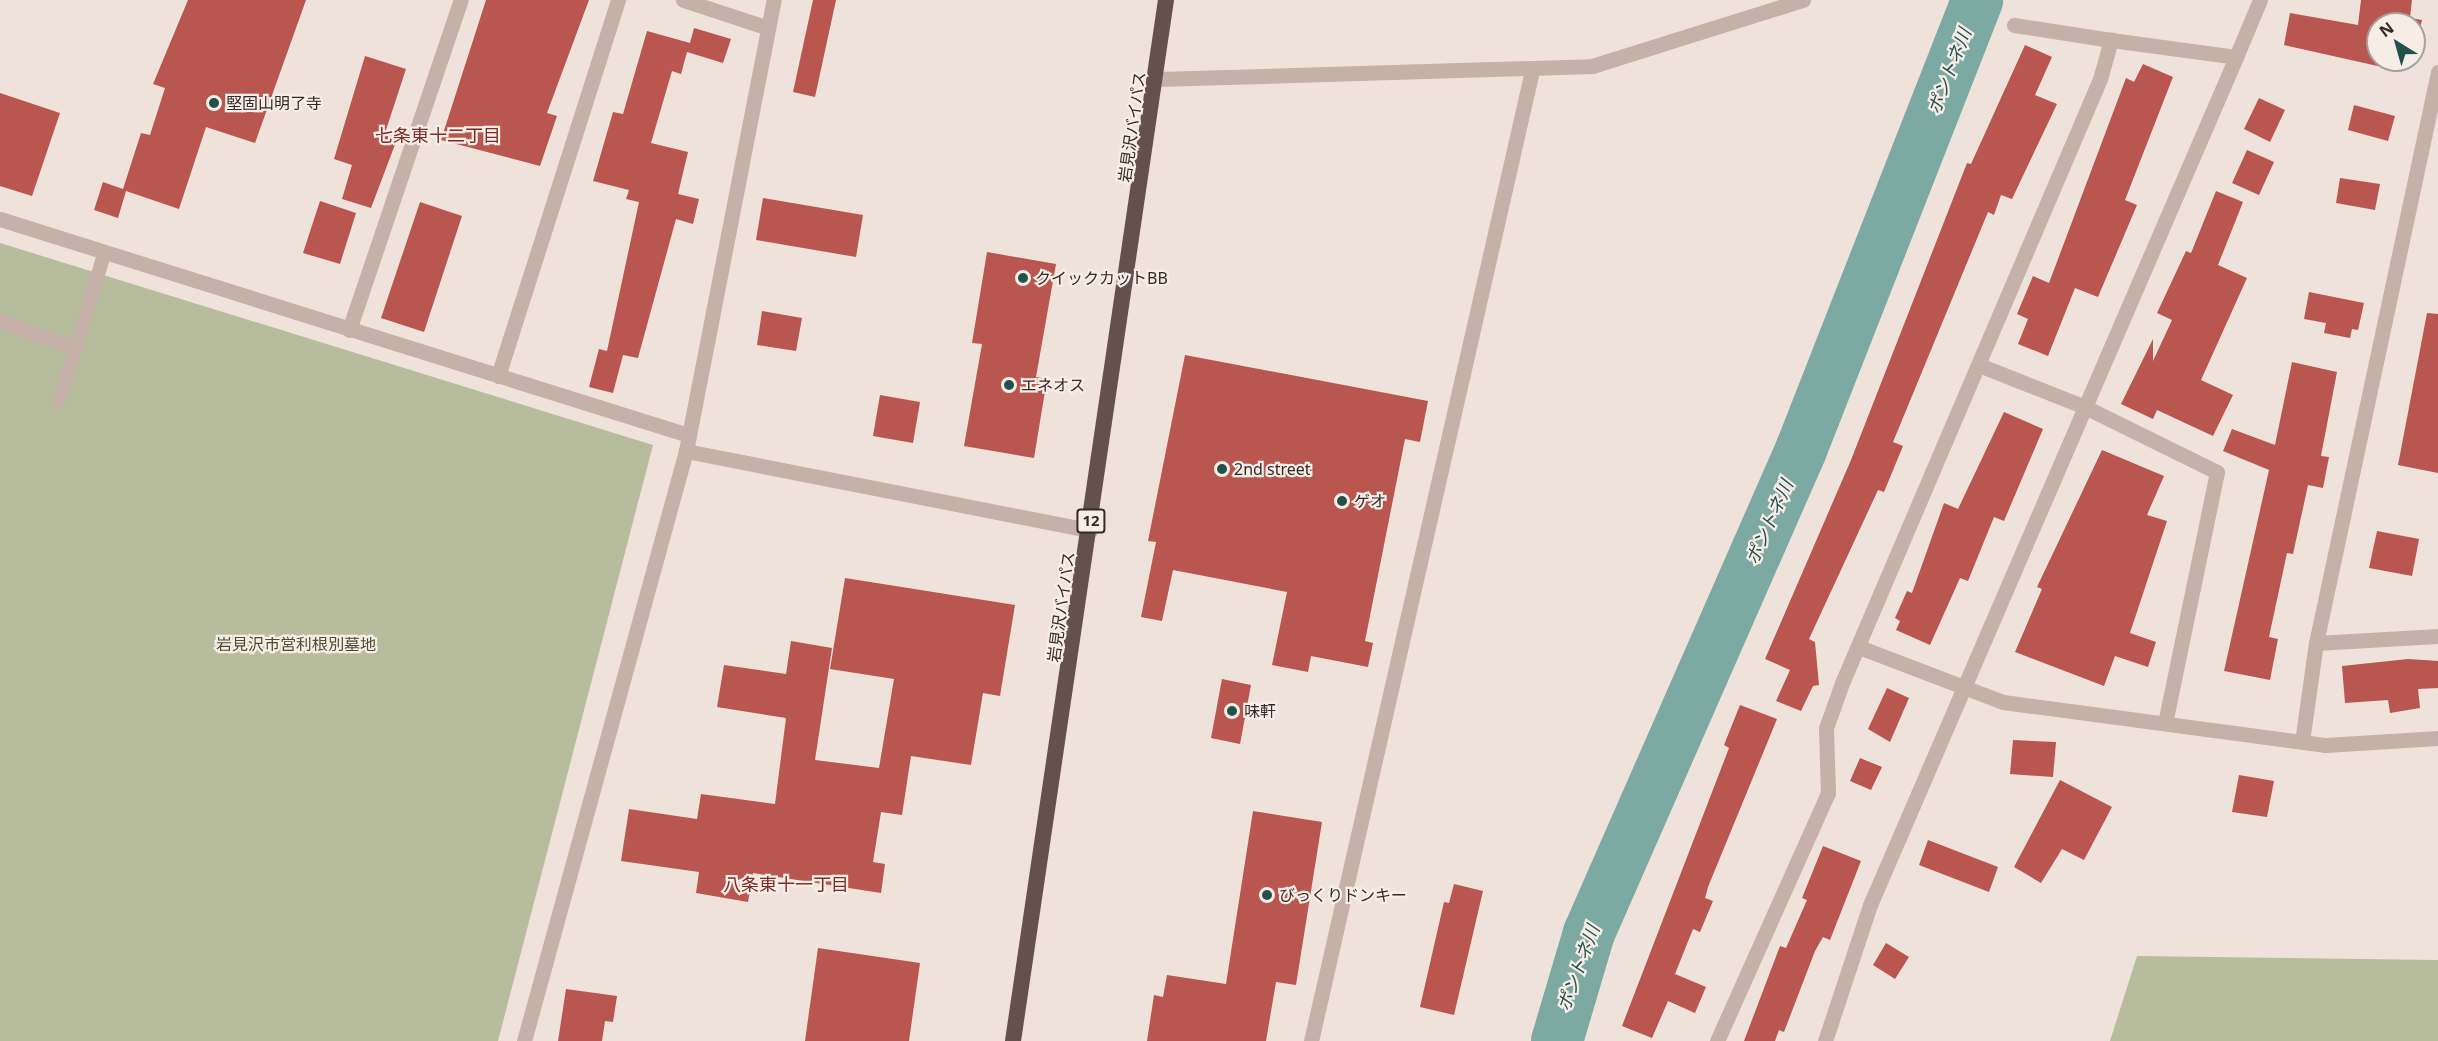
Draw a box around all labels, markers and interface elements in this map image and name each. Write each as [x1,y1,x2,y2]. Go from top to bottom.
north arrow [2366,12,2426,72]
text: N [2375,17,2398,42]
water label: ポントネ川 [1923,25,1975,117]
street label: 岩見沢バイパス [1115,70,1149,184]
place label: 堅固山明了寺 [226,93,322,113]
marker: 堅固山明了寺 [207,96,221,110]
district label: 七条東十二丁目 [375,124,501,146]
place label: クイックカットBB [1035,268,1168,288]
marker: クイックカットBB [1016,271,1030,285]
place label: エネオス [1021,375,1085,395]
marker: エネオス [1002,378,1016,392]
place label: 2nd street [1234,459,1311,479]
marker: 2nd street [1215,462,1229,476]
water label: ポントネ川 [1741,476,1797,568]
place label: ゲオ [1354,491,1386,511]
marker: ゲオ [1335,494,1349,508]
road number: 12 [1076,509,1106,533]
street label: 岩見沢バイパス [1044,550,1078,664]
park label: 岩見沢市営利根別墓地 [216,634,376,654]
place label: 味軒 [1244,701,1276,721]
marker: 味軒 [1225,704,1239,718]
district label: 八条東十一丁目 [723,873,849,895]
place label: びっくりドンキー [1279,885,1407,905]
marker: びっくりドンキー [1260,888,1274,902]
water label: ポントネ川 [1552,922,1604,1014]

